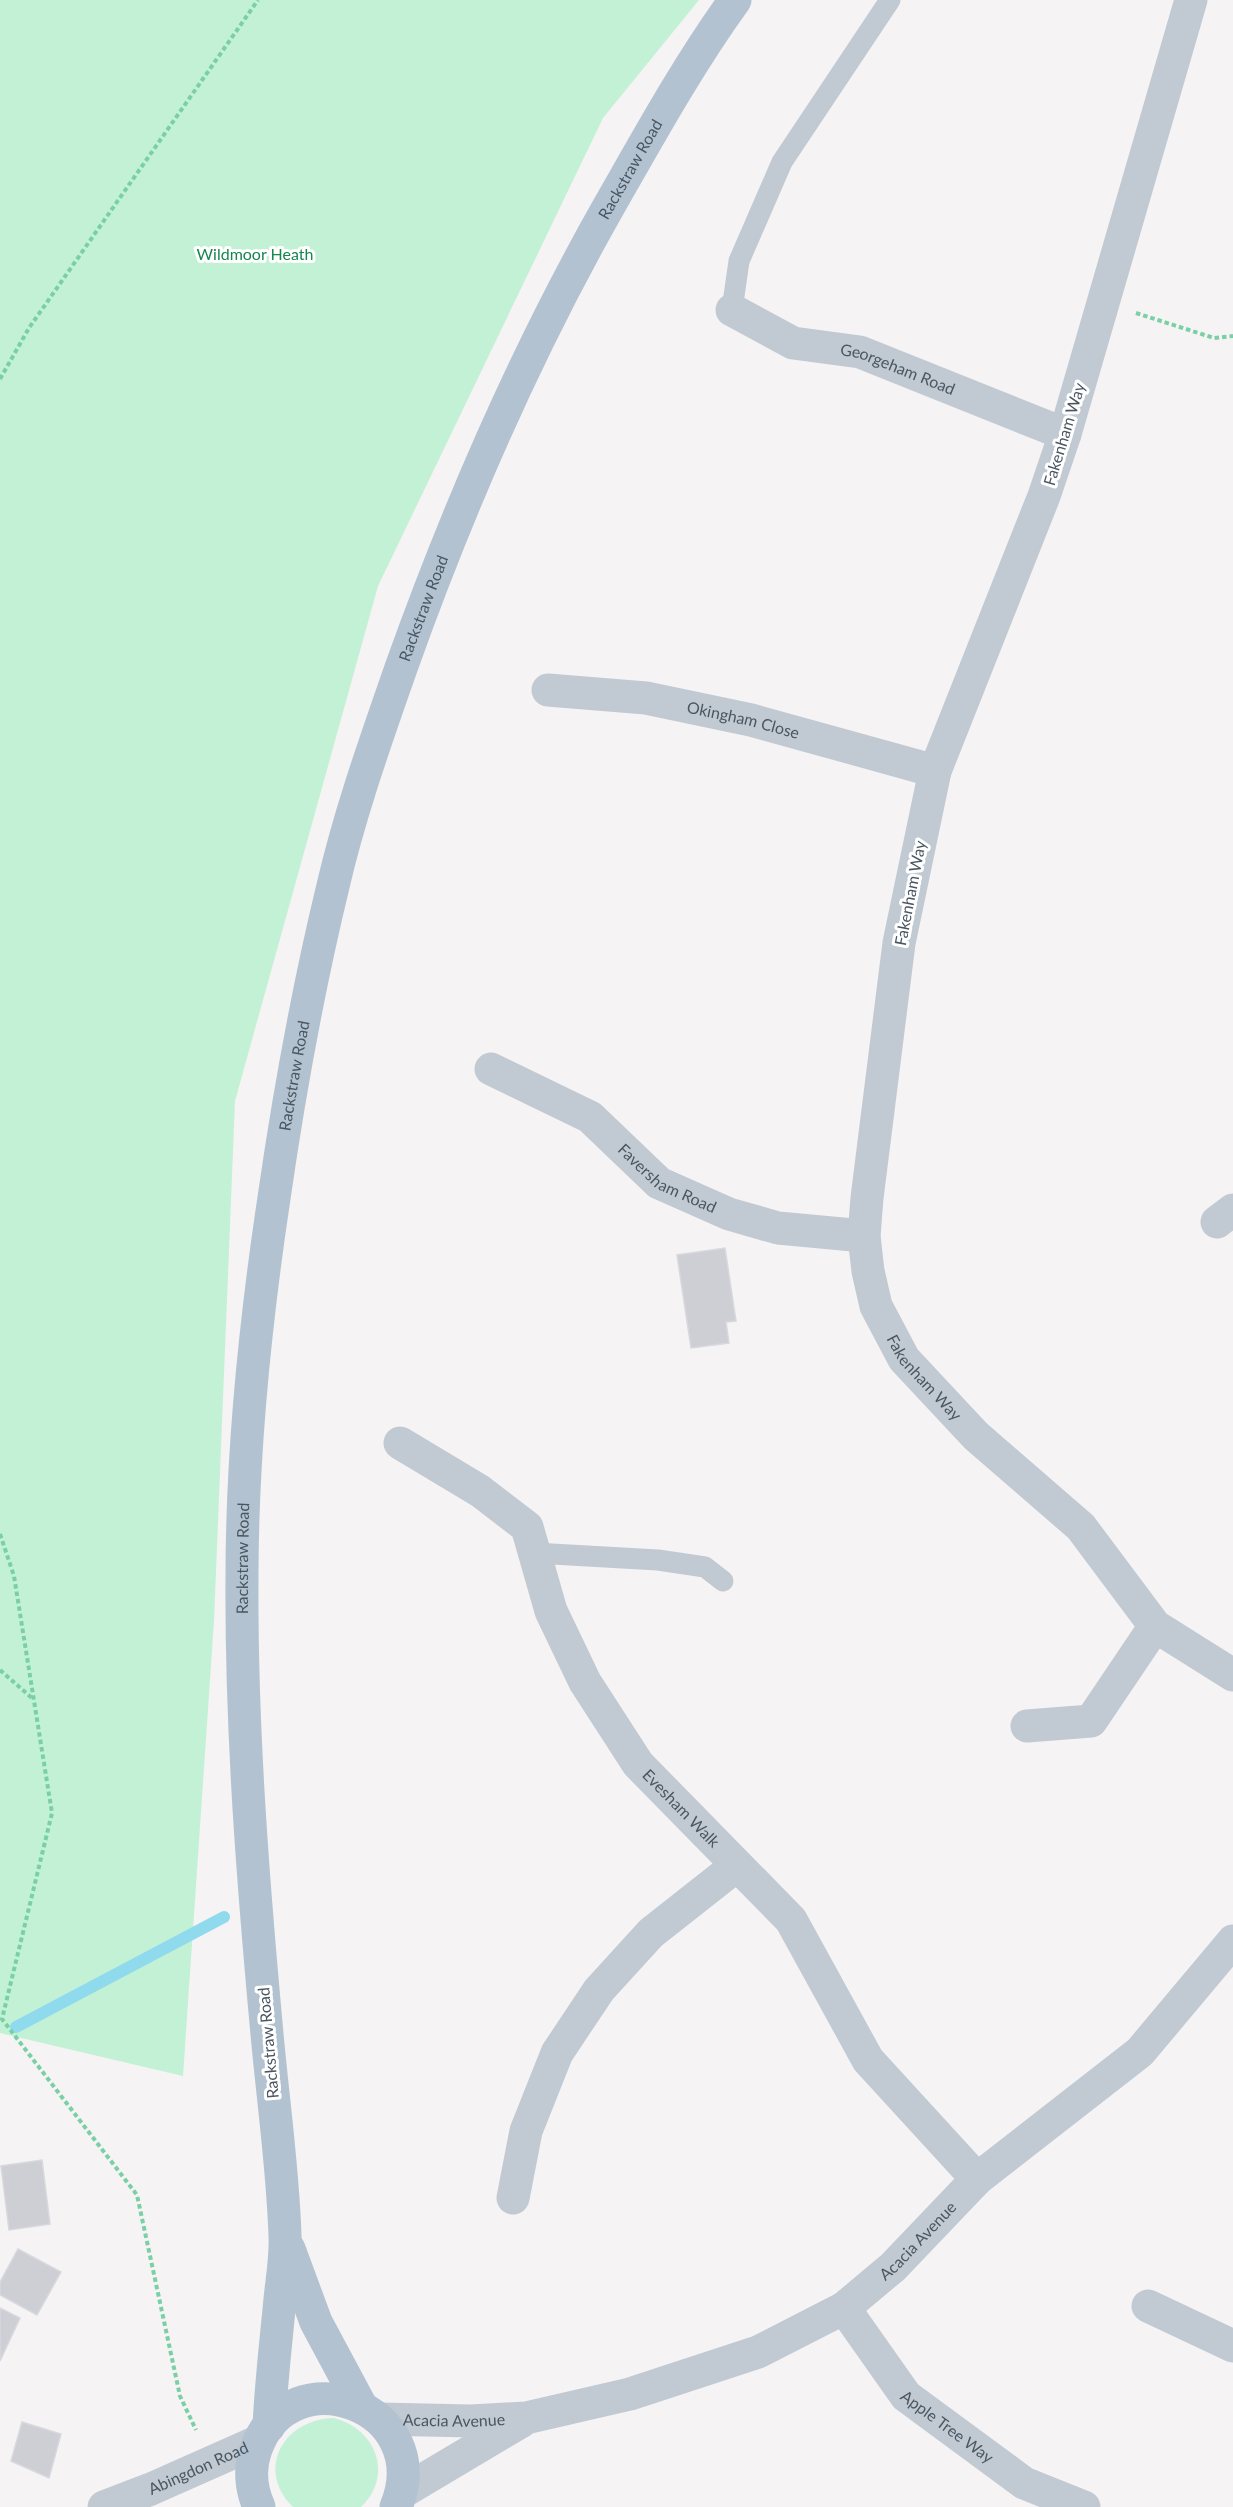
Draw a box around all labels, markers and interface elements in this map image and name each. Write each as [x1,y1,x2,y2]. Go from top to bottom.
street label: Rackstraw Road [594,116,666,222]
park label: Wildmoor Heath [197,244,313,263]
street label: Georgeham Road [839,339,958,398]
street label: Fakenham Way [1039,379,1088,488]
street label: Rackstraw Road [394,552,451,664]
street label: Okingham Close [685,697,802,742]
street label: Fakenham Way [890,838,929,947]
street label: Rackstraw Road [274,1019,313,1132]
street label: Faversham Road [615,1139,720,1216]
street label: Fakenham Way [884,1331,967,1424]
street label: Rackstraw Road [232,1502,252,1614]
street label: Evesham Walk [639,1765,725,1851]
street label: Rackstraw Road [253,1987,282,2100]
street label: Acacia Avenue [875,2197,960,2284]
street label: Apple Tree Way [898,2386,998,2467]
street label: Acacia Avenue [403,2409,506,2430]
street label: Abingdon Road [145,2437,251,2498]

